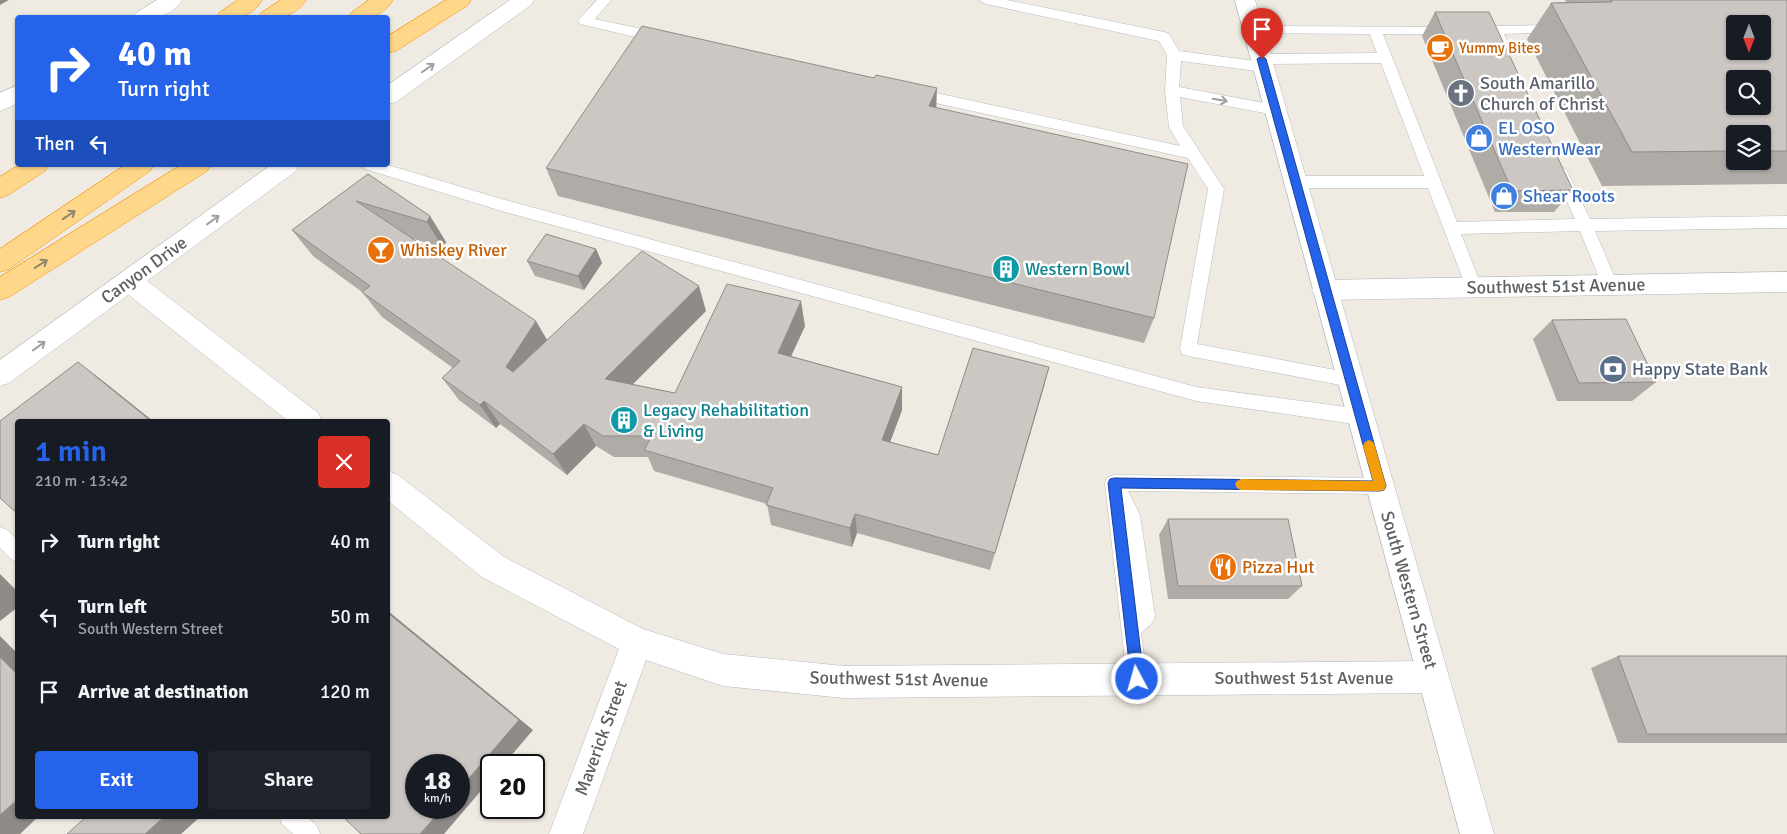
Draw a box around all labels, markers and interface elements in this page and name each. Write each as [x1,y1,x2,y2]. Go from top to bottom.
pin [1241,8,1283,59]
icon: arrive [1248,15,1276,43]
north arrow [1726,15,1771,60]
map controls [1726,15,1771,170]
text: 40 m [118,32,192,75]
cafe icon: Yummy Bites [1425,33,1455,63]
icon: right [35,35,100,100]
place label: Yummy Bites [1459,39,1541,57]
one-way arrow [421,63,435,73]
button: search [1726,70,1771,115]
place label: South Amarillo Church of Christ [1480,72,1605,115]
text: Turn right [118,75,210,102]
church icon: South Amarillo Church of Christ [1446,78,1476,108]
one-way arrow [1212,95,1228,105]
place label: EL OSO WesternWear [1498,117,1601,160]
shop icon: EL OSO WesternWear [1464,123,1494,153]
button: layers [1726,125,1771,170]
icon: left [85,130,113,158]
text: Then [35,132,75,156]
shop icon: Shear Roots [1489,181,1519,211]
place label: Shear Roots [1523,185,1615,207]
one-way arrow [62,210,76,220]
one-way arrow [206,214,219,225]
street label: Canyon Drive [97,231,191,309]
bar icon: Whiskey River [366,235,396,265]
place label: Whiskey River [400,239,507,261]
building icon: Western Bowl [991,254,1021,284]
place label: Western Bowl [1025,258,1130,280]
one-way arrow [34,259,48,269]
street label: Southwest 51st Avenue [1466,273,1646,299]
one-way arrow [32,341,46,351]
bank icon: Happy State Bank [1598,354,1628,384]
place label: Happy State Bank [1632,358,1768,380]
place label: Legacy Rehabilitation & Living [643,399,809,442]
building icon: Legacy Rehabilitation & Living [609,405,639,435]
text: 1 min [35,433,107,470]
button: close [318,436,370,488]
text: 210 m · 13:42 [35,471,128,491]
street label: South Western Street [1376,509,1442,671]
icon: right [35,528,63,556]
text: Turn right [78,530,160,554]
text: 40 m [330,530,370,554]
restaurant icon: Pizza Hut [1208,552,1238,582]
place label: Pizza Hut [1242,556,1315,578]
text: Turn left [78,595,147,619]
icon: left [35,603,63,631]
text: 50 m [330,605,370,629]
text: South Western Street [78,619,223,639]
position arrow [1110,652,1162,704]
street label: Southwest 51st Avenue [809,666,989,692]
street label: Southwest 51st Avenue [1215,667,1393,689]
icon: arrive [35,678,63,706]
street label: Maverick Street [570,678,632,798]
text: Arrive at destination [78,680,249,704]
text: 120 m [320,680,370,704]
button: Exit [35,751,198,809]
button: Share [208,751,370,809]
speed limit sign: 20 [480,754,545,819]
text: 18 [424,765,451,796]
text: km/h [424,791,451,806]

